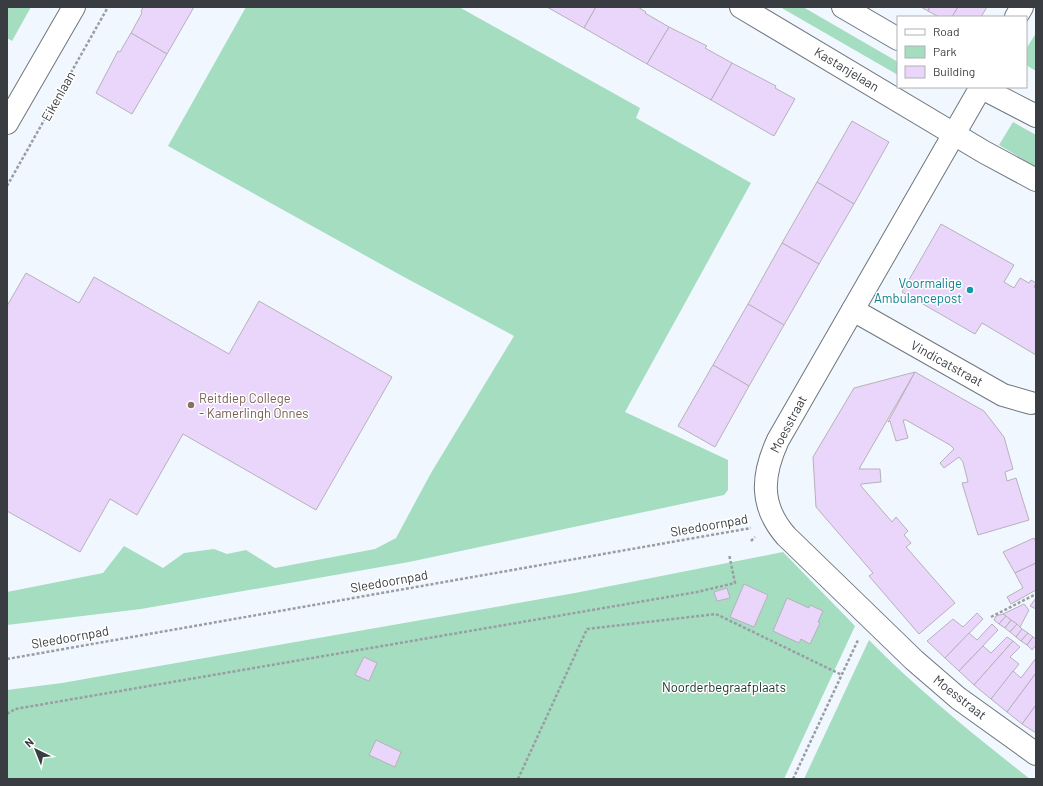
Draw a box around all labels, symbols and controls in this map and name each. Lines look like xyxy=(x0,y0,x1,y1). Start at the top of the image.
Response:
legend xyxy=(897,16,1027,88)
text: Road xyxy=(933,24,960,38)
street label: Kastanjelaan xyxy=(812,43,882,95)
text: Park xyxy=(933,44,957,58)
text: Building xyxy=(933,64,975,78)
street label: Eikenlaan xyxy=(38,68,78,124)
place label: Voormalige Ambulancepost xyxy=(874,275,962,306)
marker: Voormalige Ambulancepost xyxy=(965,285,975,295)
street label: Vindicatstraat xyxy=(908,337,986,389)
place label: Reitdiep College - Kamerlingh Onnes xyxy=(199,390,309,421)
street label: Moesstraat xyxy=(766,392,810,456)
marker: Reitdiep College - Kamerlingh Onnes xyxy=(186,400,196,410)
street label: Sleedoornpad xyxy=(669,510,749,540)
street label: Sleedoornpad xyxy=(349,566,429,596)
street label: Sleedoornpad xyxy=(30,622,110,652)
street label: Moesstraat xyxy=(930,671,990,723)
park label: Noorderbegraafplaats xyxy=(662,679,786,695)
north arrow xyxy=(16,730,56,770)
text: N xyxy=(22,735,36,750)

